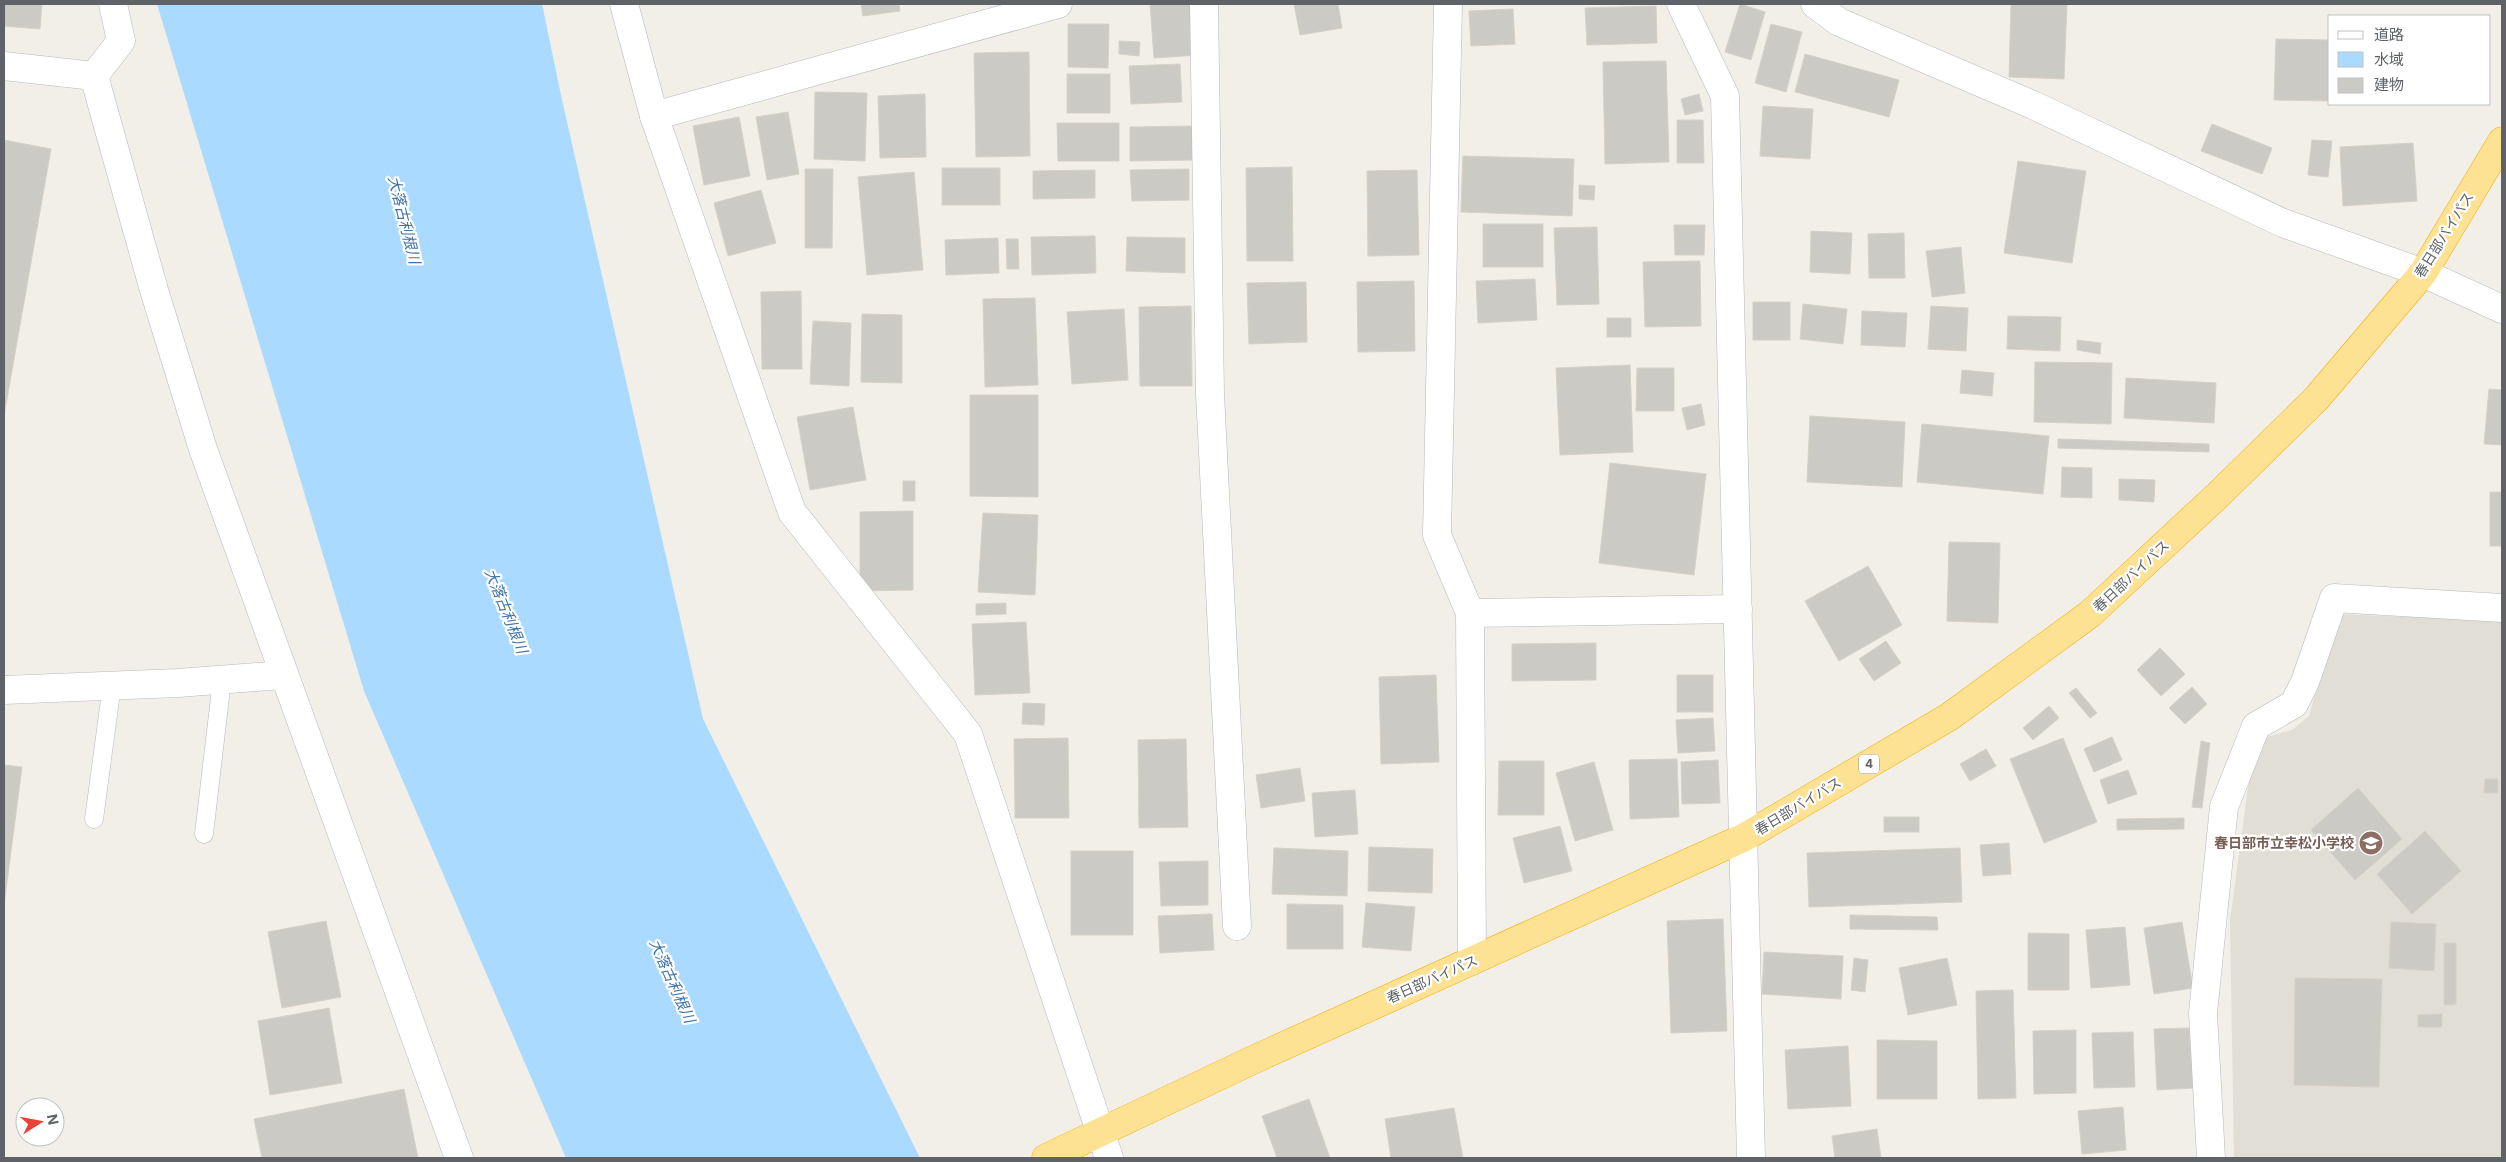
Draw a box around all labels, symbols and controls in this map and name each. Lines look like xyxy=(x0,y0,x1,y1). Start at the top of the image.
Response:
legend xyxy=(2328,15,2491,105)
text: 道路 xyxy=(2374,25,2404,44)
text: 水域 xyxy=(2374,50,2404,69)
text: 建物 xyxy=(2374,75,2404,94)
water label: 大落古利根川 xyxy=(384,174,425,268)
street label: 春日部バイパス xyxy=(2410,189,2477,281)
street label: 春日部バイパス xyxy=(2089,536,2172,615)
water label: 大落古利根川 xyxy=(481,566,533,658)
road number: 4 xyxy=(1859,754,1879,774)
street label: 春日部バイパス xyxy=(1751,773,1844,838)
school or university icon: 春日部市立幸松小学校 xyxy=(2358,830,2384,856)
place label: 春日部市立幸松小学校 xyxy=(2214,834,2354,851)
water label: 大落古利根川 xyxy=(645,936,700,1028)
street label: 春日部バイパス xyxy=(1384,951,1480,1006)
north arrow xyxy=(15,1097,65,1147)
text: N xyxy=(44,1113,63,1126)

